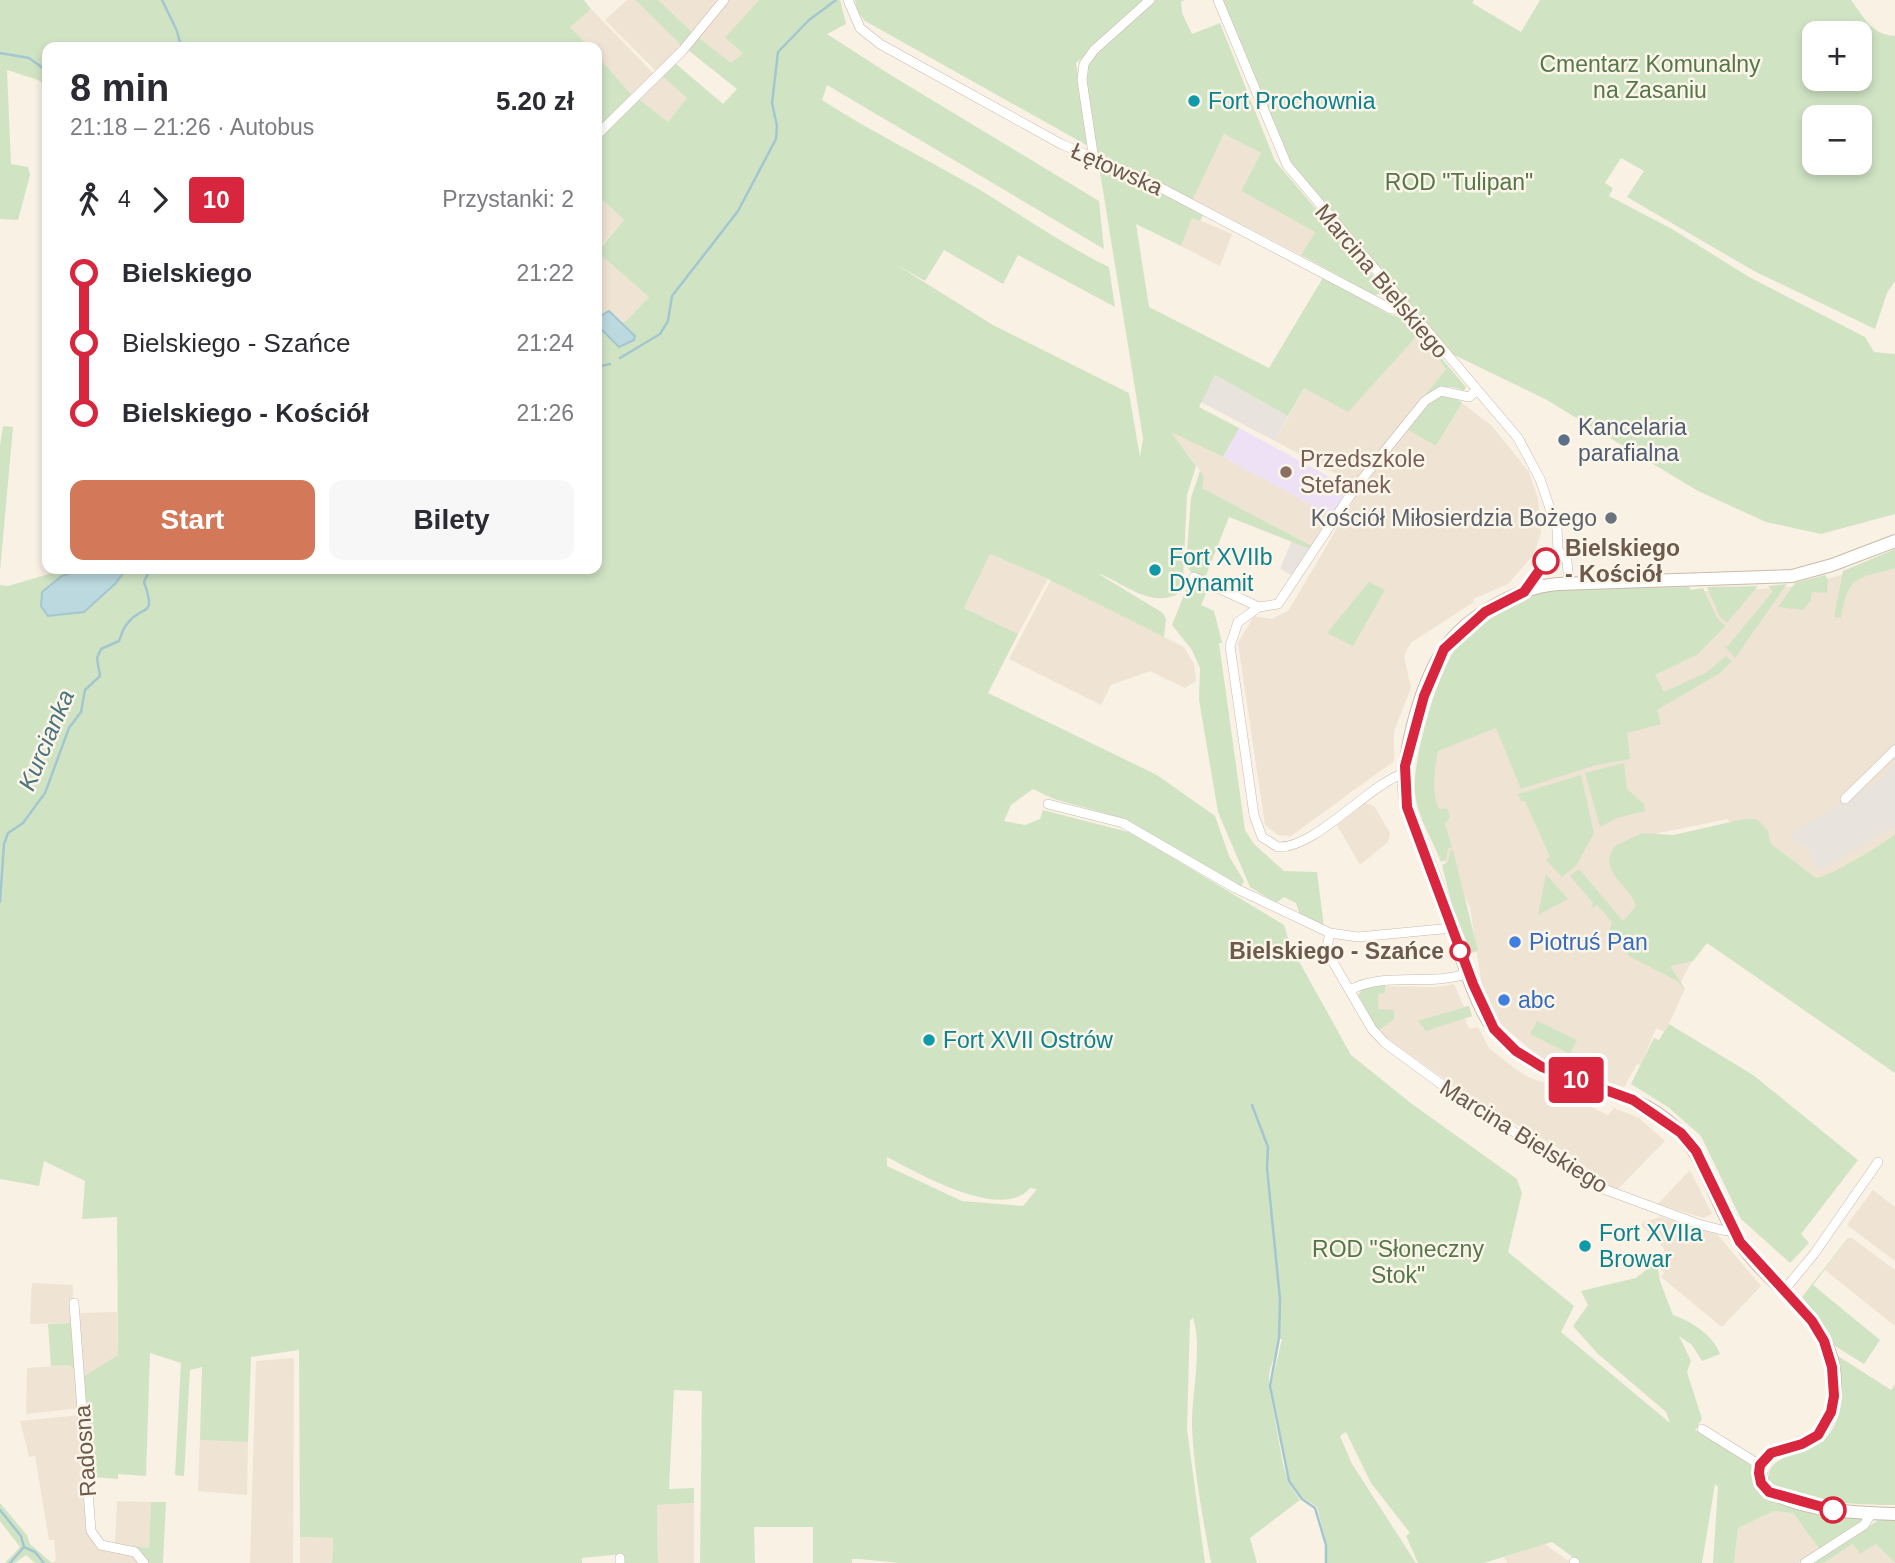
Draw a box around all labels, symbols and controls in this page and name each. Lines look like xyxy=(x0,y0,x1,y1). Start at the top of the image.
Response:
map controls xyxy=(1802,21,1872,175)
button: + xyxy=(1802,21,1872,91)
park label: Cmentarz Komunalny na Zasaniu xyxy=(1539,51,1761,103)
text: 8 min xyxy=(70,67,169,109)
text: 5.20 zł xyxy=(496,86,574,116)
place label: Fort Prochownia xyxy=(1208,88,1376,114)
marker: Fort Prochownia xyxy=(1186,93,1202,109)
button: − xyxy=(1802,105,1872,175)
text: 21:18 – 21:26 · Autobus xyxy=(70,114,314,140)
street label: Łętowska xyxy=(1067,137,1167,201)
park label: ROD "Tulipan" xyxy=(1385,169,1533,195)
icon: walk xyxy=(70,181,108,219)
icon: forward xyxy=(141,181,179,219)
text: 4 xyxy=(118,186,131,212)
text: 10 xyxy=(203,186,230,213)
text: Przystanki: 2 xyxy=(442,186,574,212)
street label: Marcina Bielskiego xyxy=(1310,199,1454,363)
text: Bielskiego xyxy=(122,258,252,288)
text: 21:22 xyxy=(516,260,574,286)
text: Bielskiego - Szańce xyxy=(122,328,350,358)
text: 21:24 xyxy=(516,330,574,356)
text: Bielskiego - Kościół xyxy=(122,398,369,428)
text: 21:26 xyxy=(516,400,574,426)
place label: Kancelaria parafialna xyxy=(1578,414,1687,466)
marker: Kancelaria parafialna xyxy=(1556,432,1572,448)
place label: Przedszkole Stefanek xyxy=(1300,446,1425,498)
marker: Przedszkole Stefanek xyxy=(1278,464,1294,480)
button: Start xyxy=(70,480,315,560)
button: Bilety xyxy=(329,480,574,560)
place label: Kościół Miłosierdzia Bożego xyxy=(1311,505,1597,531)
marker: Kościół Miłosierdzia Bożego xyxy=(1603,510,1619,526)
place label: Bielskiego - Kościół xyxy=(1565,535,1680,587)
place label: Fort XVIIb Dynamit xyxy=(1169,544,1273,596)
marker: Bielskiego - Kościół xyxy=(1533,548,1559,574)
marker: Fort XVIIb Dynamit xyxy=(1147,562,1163,578)
water label: Kurcianka xyxy=(13,686,79,794)
place label: Piotruś Pan xyxy=(1529,929,1648,955)
marker: Piotruś Pan xyxy=(1507,934,1523,950)
place label: Bielskiego - Szańce xyxy=(1229,938,1444,964)
marker: Bielskiego - Szańce xyxy=(1450,941,1470,961)
place label: abc xyxy=(1518,987,1555,1013)
marker: abc xyxy=(1496,992,1512,1008)
place label: Fort XVII Ostrów xyxy=(943,1027,1113,1053)
marker: Fort XVII Ostrów xyxy=(921,1032,937,1048)
line badge: 10 xyxy=(1544,1057,1608,1103)
text: 10 xyxy=(1563,1066,1589,1093)
street label: Marcina Bielskiego xyxy=(1435,1074,1613,1198)
place label: Fort XVIIa Browar xyxy=(1599,1220,1703,1272)
park label: ROD "Słoneczny Stok" xyxy=(1312,1236,1484,1288)
marker: Fort XVIIa Browar xyxy=(1577,1238,1593,1254)
street label: Radosna xyxy=(69,1404,101,1498)
unlabelled marker xyxy=(1820,1497,1846,1523)

